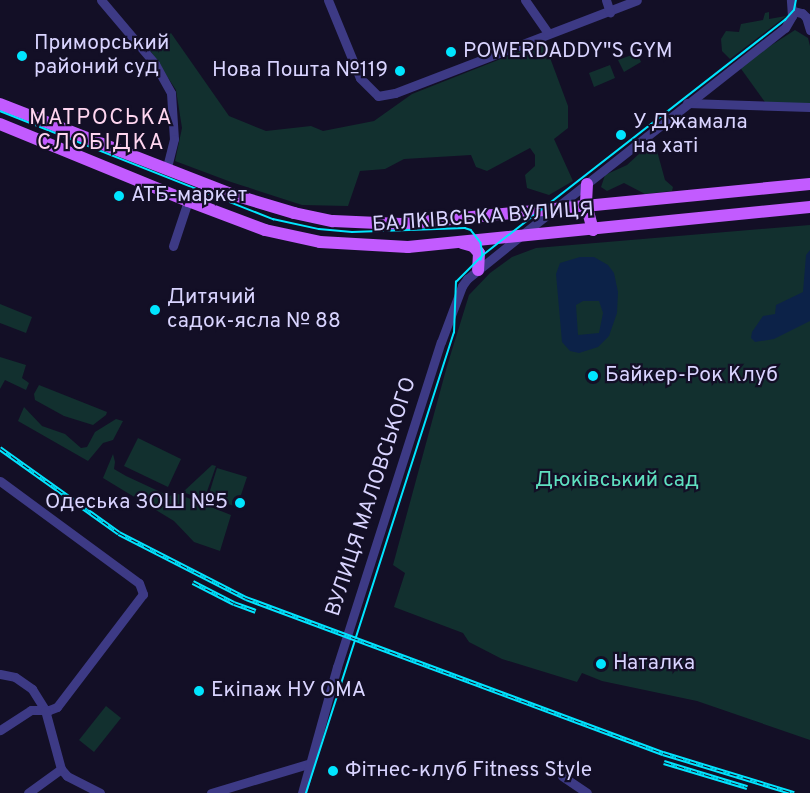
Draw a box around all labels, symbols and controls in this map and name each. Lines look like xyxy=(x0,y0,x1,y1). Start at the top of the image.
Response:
place label: Приморський районий суд xyxy=(34,31,169,81)
place label: POWERDADDY"S GYM xyxy=(463,39,673,65)
marker: POWERDADDY"S GYM xyxy=(444,45,458,59)
marker: Приморський районий суд xyxy=(15,49,29,63)
place label: Нова Пошта №119 xyxy=(212,58,388,84)
marker: Нова Пошта №119 xyxy=(393,64,407,78)
district label: МАТРОСЬКА СЛОБІДКА xyxy=(29,105,173,156)
place label: У Джамала на хаті xyxy=(633,110,748,160)
marker: У Джамала на хаті xyxy=(614,128,628,142)
place label: АТБ-маркет xyxy=(131,183,247,209)
marker: АТБ-маркет xyxy=(112,189,126,203)
street label: БАЛКІВСЬКА ВУЛИЦЯ xyxy=(371,198,595,238)
place label: Дитячий садок-ясла № 88 xyxy=(167,285,341,335)
marker: Дитячий садок-ясла № 88 xyxy=(148,303,162,317)
place label: Байкер-Рок Клуб xyxy=(605,363,778,389)
marker: Байкер-Рок Клуб xyxy=(586,369,600,383)
street label: ВУЛИЦЯ МАЛОВСЬКОГО xyxy=(321,374,423,620)
park label: Дюківський сад xyxy=(535,468,699,494)
place label: Одеська ЗОШ №5 xyxy=(45,490,228,516)
marker: Одеська ЗОШ №5 xyxy=(233,496,247,510)
place label: Наталка xyxy=(613,651,695,677)
marker: Наталка xyxy=(594,657,608,671)
place label: Екіпаж НУ ОМА xyxy=(211,678,367,704)
marker: Екіпаж НУ ОМА xyxy=(192,684,206,698)
place label: Фітнес-клуб Fitness Style xyxy=(345,758,592,784)
marker: Фітнес-клуб Fitness Style xyxy=(326,764,340,778)

